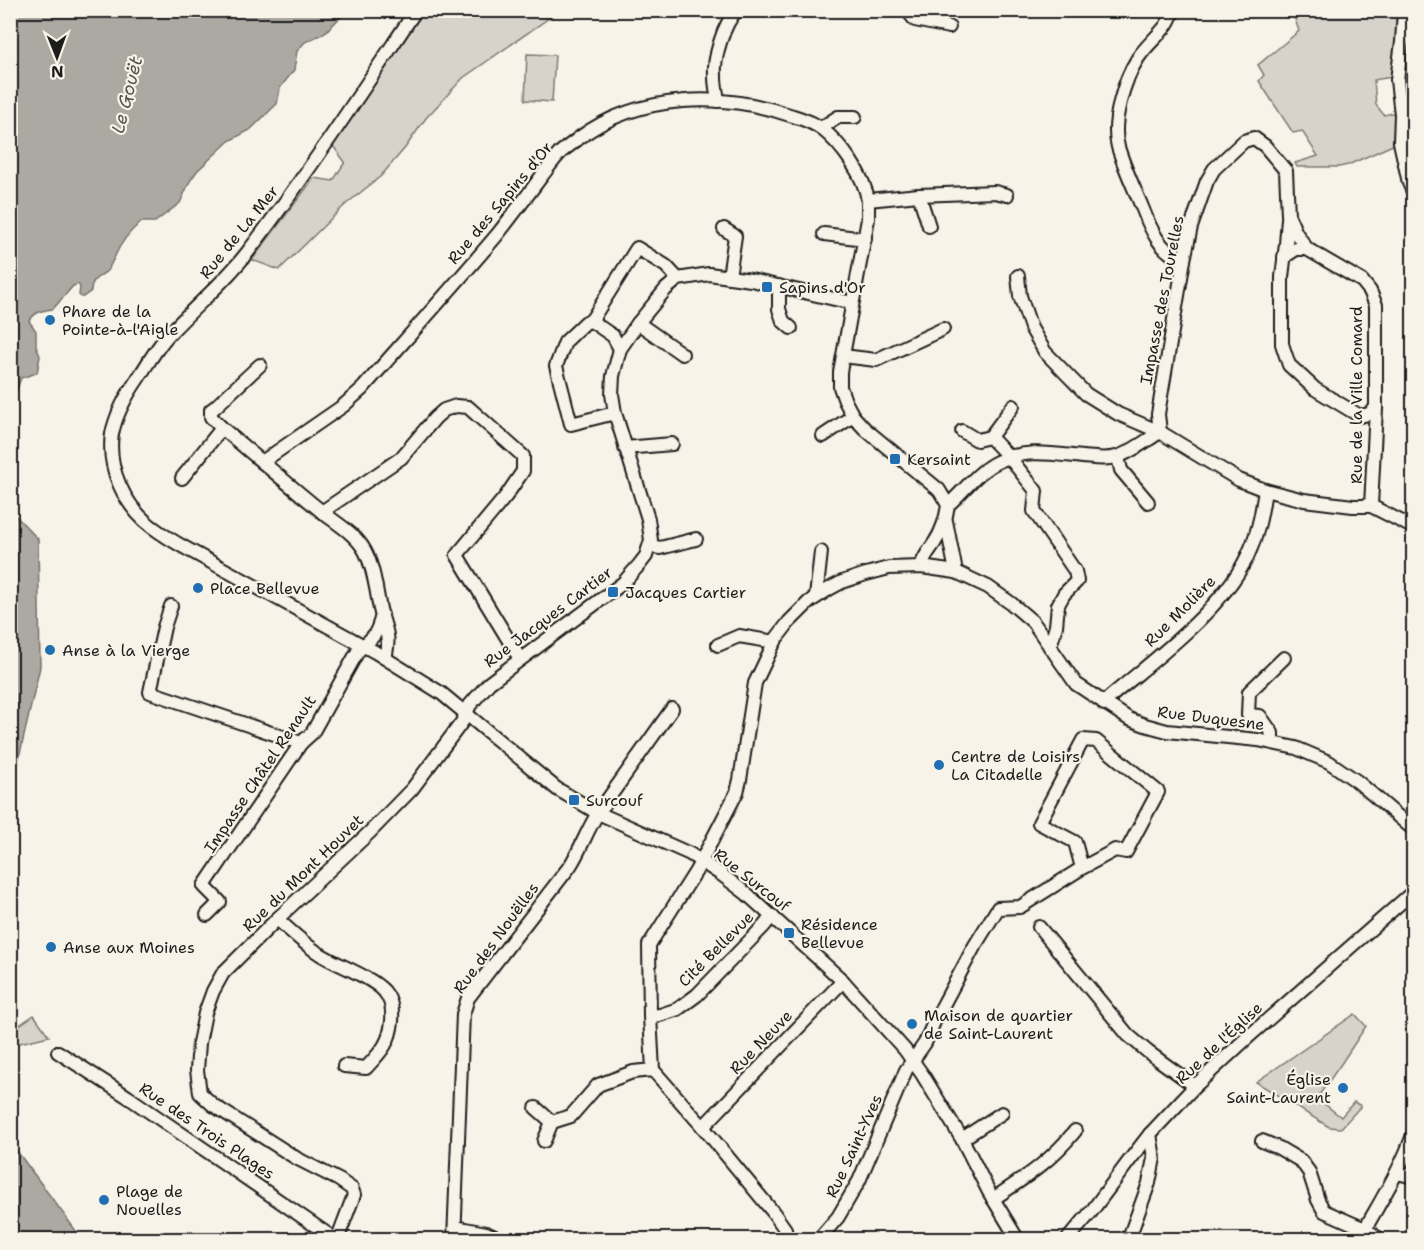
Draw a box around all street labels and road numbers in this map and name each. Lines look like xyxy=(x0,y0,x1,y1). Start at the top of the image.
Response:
street label: Rue des Sapins d'Or xyxy=(443,138,557,268)
street label: Rue de La Mer xyxy=(195,181,283,283)
street label: Impasse des Tourelles xyxy=(1135,214,1189,386)
street label: Rue de la Ville Comard xyxy=(1346,306,1367,484)
street label: Rue Jacques Cartier xyxy=(479,562,617,672)
street label: Rue Molière xyxy=(1140,571,1220,651)
street label: Impasse Châtel Renault xyxy=(199,691,321,857)
street label: Rue Duquesne xyxy=(1156,701,1266,735)
street label: Rue du Mont Houvet xyxy=(238,810,368,936)
street label: Rue Surcouf xyxy=(710,844,795,917)
street label: Rue des Nouëlles xyxy=(449,878,543,998)
street label: Cité Bellevue xyxy=(674,907,758,991)
street label: Rue de l'Église xyxy=(1171,997,1267,1089)
street label: Rue Neuve xyxy=(725,1005,797,1079)
street label: Rue des Trois Plages xyxy=(135,1078,279,1184)
street label: Rue Saint-Yves xyxy=(821,1091,887,1201)

